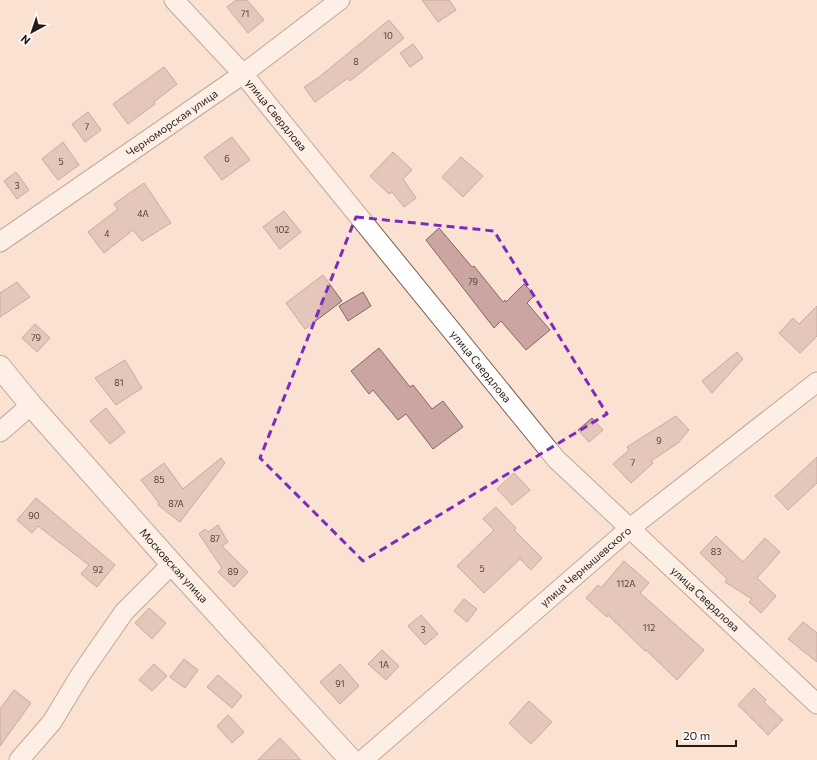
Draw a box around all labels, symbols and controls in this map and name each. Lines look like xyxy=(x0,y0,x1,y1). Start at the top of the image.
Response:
house number: 71 xyxy=(241,8,249,19)
north arrow xyxy=(12,12,52,52)
house number: 10 xyxy=(383,30,393,41)
text: N xyxy=(18,32,33,48)
house number: 8 xyxy=(353,56,359,67)
street label: улица Свердлова xyxy=(244,76,310,153)
street label: Черноморская улица xyxy=(123,87,220,159)
house number: 7 xyxy=(85,121,90,132)
house number: 6 xyxy=(224,153,230,164)
house number: 5 xyxy=(58,156,64,167)
house number: 3 xyxy=(14,180,20,191)
house number: 4А xyxy=(137,208,149,219)
house number: 102 xyxy=(275,224,289,235)
house number: 4 xyxy=(104,228,110,239)
house number: 79 xyxy=(468,276,478,287)
street label: улица Свердлова xyxy=(448,327,514,405)
house number: 79 xyxy=(31,332,41,343)
house number: 81 xyxy=(114,377,124,388)
house number: 9 xyxy=(656,435,662,446)
house number: 7 xyxy=(631,457,636,468)
house number: 85 xyxy=(154,474,164,485)
house number: 87А xyxy=(168,498,184,509)
house number: 90 xyxy=(28,510,40,521)
street label: улица Чернышевского xyxy=(537,523,634,609)
street label: Московская улица xyxy=(137,525,211,605)
house number: 87 xyxy=(210,533,220,544)
house number: 83 xyxy=(711,546,721,557)
house number: 5 xyxy=(479,563,485,574)
street label: улица Свердлова xyxy=(669,563,742,634)
house number: 92 xyxy=(93,564,103,575)
house number: 89 xyxy=(228,566,238,577)
house number: 112А xyxy=(617,578,635,589)
house number: 112 xyxy=(643,622,655,633)
house number: 3 xyxy=(420,624,426,635)
house number: 1А xyxy=(379,659,389,670)
house number: 91 xyxy=(335,678,345,689)
scale bar xyxy=(677,722,736,748)
text: 20 m xyxy=(683,728,710,742)

